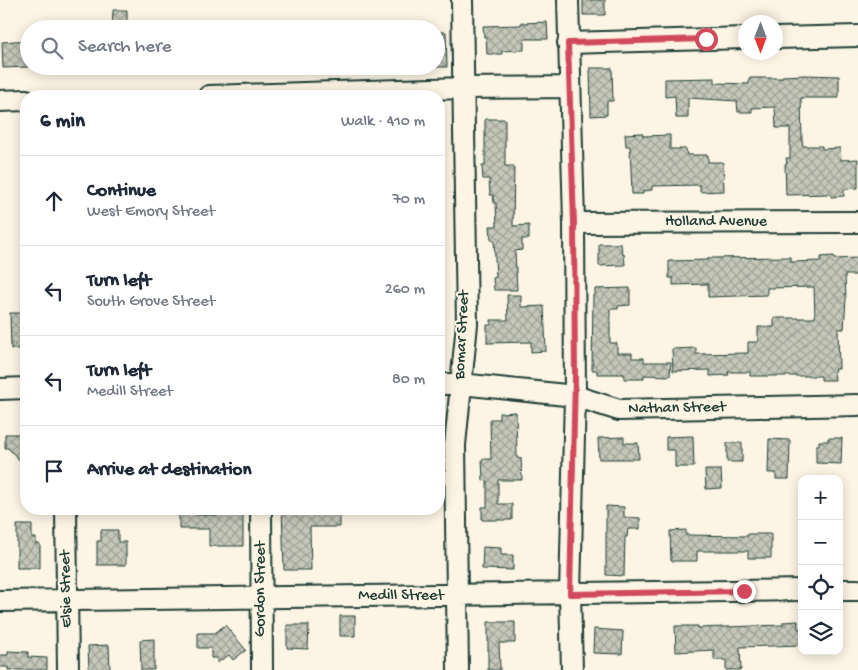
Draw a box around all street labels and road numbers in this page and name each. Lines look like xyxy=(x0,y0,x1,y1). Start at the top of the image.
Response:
street label: Holland Avenue xyxy=(665,213,768,232)
street label: Bomar Street xyxy=(451,289,475,381)
street label: Nathan Street xyxy=(628,399,727,419)
street label: Gordon Street xyxy=(252,540,271,637)
street label: Elsie Street xyxy=(57,549,77,628)
street label: Medill Street xyxy=(358,587,445,606)

